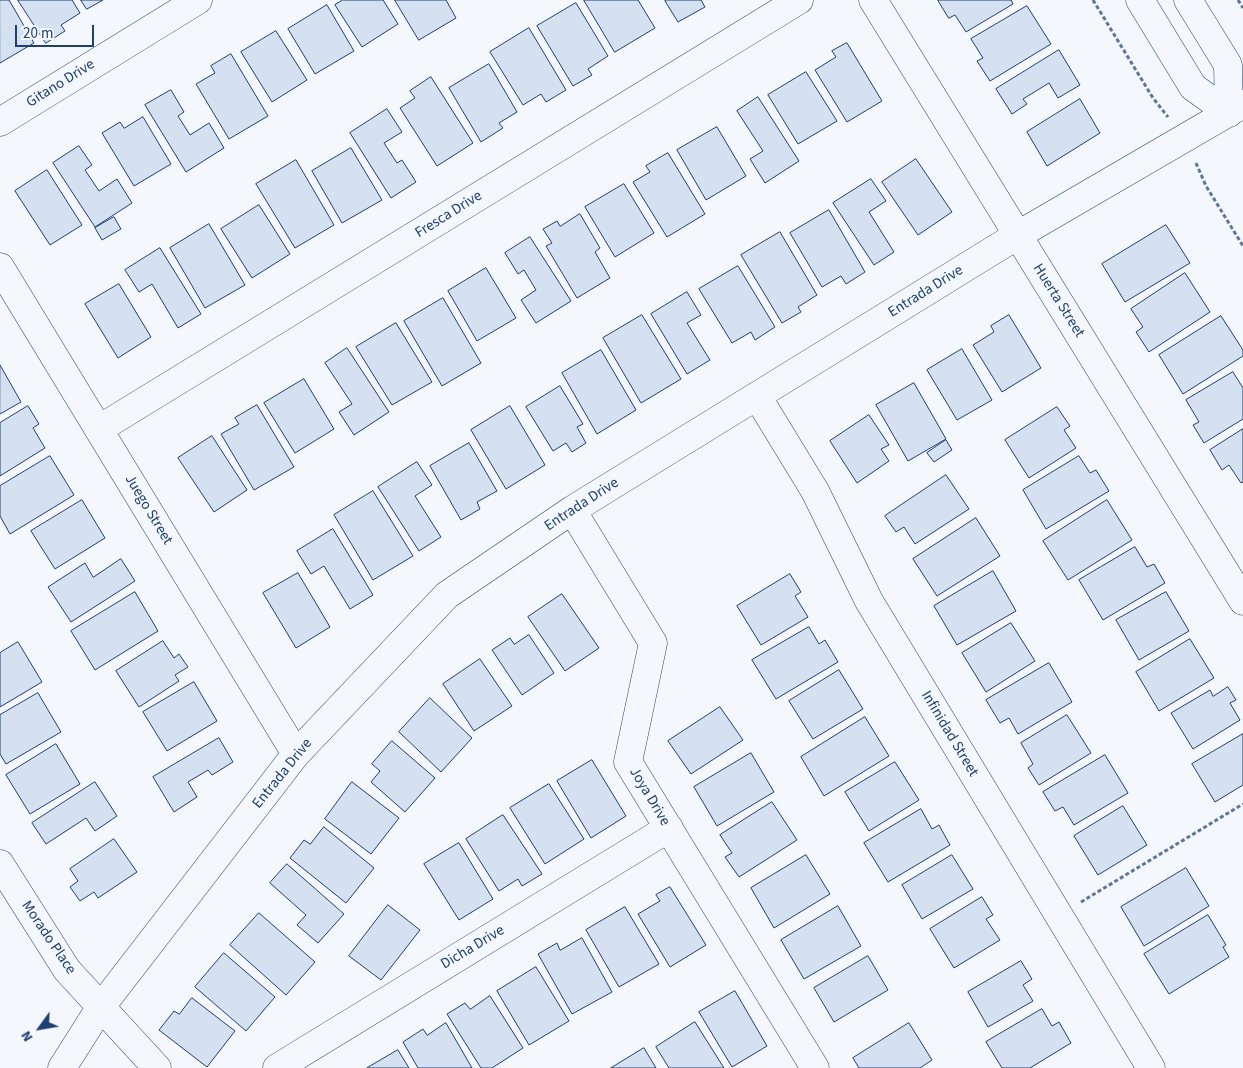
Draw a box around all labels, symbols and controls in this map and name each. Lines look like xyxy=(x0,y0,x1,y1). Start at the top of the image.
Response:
scale bar xyxy=(18,15,96,47)
text: 20 m xyxy=(23,23,53,44)
street label: Gitano Drive xyxy=(24,56,98,112)
street label: Fresca Drive xyxy=(412,187,486,243)
street label: Huerta Street xyxy=(1028,261,1088,341)
street label: Entrada Drive xyxy=(885,262,967,322)
street label: Juego Street xyxy=(120,472,176,548)
street label: Entrada Drive xyxy=(541,474,623,536)
street label: Infinidad Street xyxy=(916,688,982,780)
street label: Entrada Drive xyxy=(249,735,317,813)
street label: Joya Drive xyxy=(625,764,673,830)
street label: Morado Place xyxy=(17,898,79,978)
street label: Dicha Drive xyxy=(438,922,508,974)
north arrow xyxy=(15,1003,65,1053)
text: N xyxy=(16,1027,38,1045)

